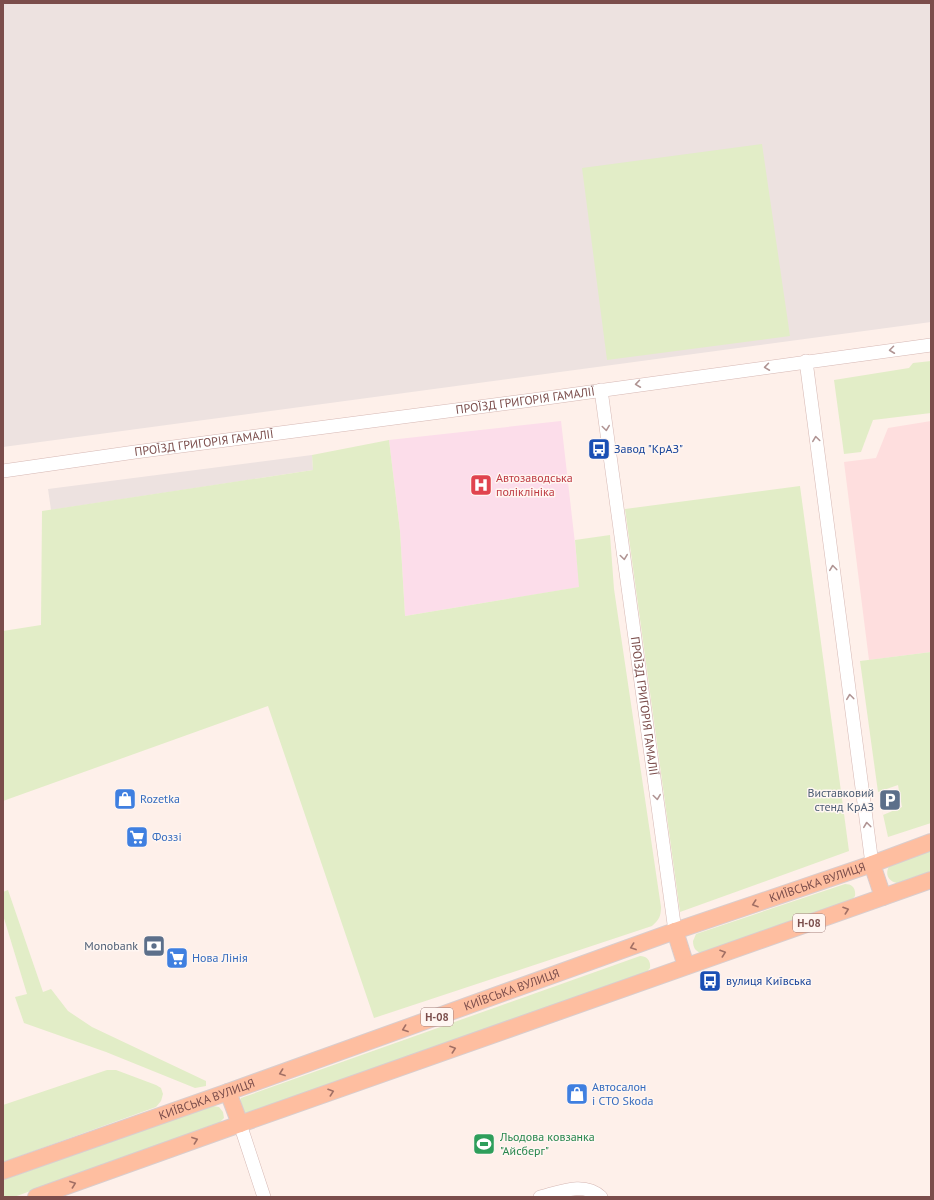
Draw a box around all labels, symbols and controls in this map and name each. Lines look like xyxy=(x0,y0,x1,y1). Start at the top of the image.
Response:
one-way arrow xyxy=(889,345,895,354)
one-way arrow xyxy=(764,362,770,371)
one-way arrow xyxy=(635,379,641,388)
street label: ПРОЇЗД ГРИГОРІЯ ГАМАЛІЇ xyxy=(455,383,596,417)
one-way arrow xyxy=(601,425,610,431)
street label: ПРОЇЗД ГРИГОРІЯ ГАМАЛІЇ xyxy=(134,426,275,459)
bus stop icon: Завод "КрАЗ" xyxy=(586,436,612,462)
one-way arrow xyxy=(812,436,821,442)
place label: Завод "КрАЗ" xyxy=(614,441,683,456)
place label: Автозаводська поліклініка xyxy=(496,470,573,499)
hospital icon: Автозаводська поліклініка xyxy=(468,472,494,498)
one-way arrow xyxy=(619,554,628,560)
one-way arrow xyxy=(829,565,838,571)
street label: ПРОЇЗД ГРИГОРІЯ ГАМАЛІЇ xyxy=(628,636,662,777)
one-way arrow xyxy=(846,693,855,700)
place label: Виставковий стенд КрАЗ xyxy=(807,785,874,814)
shop icon: Rozetka xyxy=(112,786,138,812)
parking icon: Виставковий стенд КрАЗ xyxy=(877,787,903,813)
place label: Rozetka xyxy=(140,791,180,806)
one-way arrow xyxy=(652,794,661,800)
one-way arrow xyxy=(862,822,871,829)
supermarket icon: Фоззі xyxy=(124,824,150,850)
place label: Фоззі xyxy=(152,829,182,844)
street label: КИЇВСЬКА ВУЛИЦЯ xyxy=(767,859,867,905)
one-way arrow xyxy=(752,899,759,908)
one-way arrow xyxy=(842,907,849,915)
road number: Н-08 xyxy=(793,914,825,932)
bank icon: Monobank xyxy=(141,933,167,959)
place label: Monobank xyxy=(84,938,138,953)
one-way arrow xyxy=(629,942,636,951)
supermarket icon: Нова Лінія xyxy=(164,945,190,971)
one-way arrow xyxy=(719,949,726,958)
place label: Нова Лінія xyxy=(192,950,248,965)
street label: КИЇВСЬКА ВУЛИЦЯ xyxy=(462,965,561,1013)
bus stop icon: вулиця Київська xyxy=(697,968,723,994)
place label: вулиця Київська xyxy=(726,973,811,988)
road number: Н-08 xyxy=(421,1008,453,1026)
one-way arrow xyxy=(401,1024,408,1032)
one-way arrow xyxy=(450,1045,457,1053)
one-way arrow xyxy=(279,1068,286,1076)
street label: КИЇВСЬКА ВУЛИЦЯ xyxy=(157,1075,257,1123)
place label: Автосалон і СТО Skoda xyxy=(592,1079,653,1108)
shop icon: Автосалон і СТО Skoda xyxy=(564,1081,590,1107)
one-way arrow xyxy=(327,1088,334,1096)
place label: Льодова ковзанка "Айсберг" xyxy=(499,1129,595,1158)
sports icon: Льодова ковзанка "Айсберг" xyxy=(471,1131,497,1157)
one-way arrow xyxy=(191,1136,198,1145)
one-way arrow xyxy=(69,1180,76,1188)

